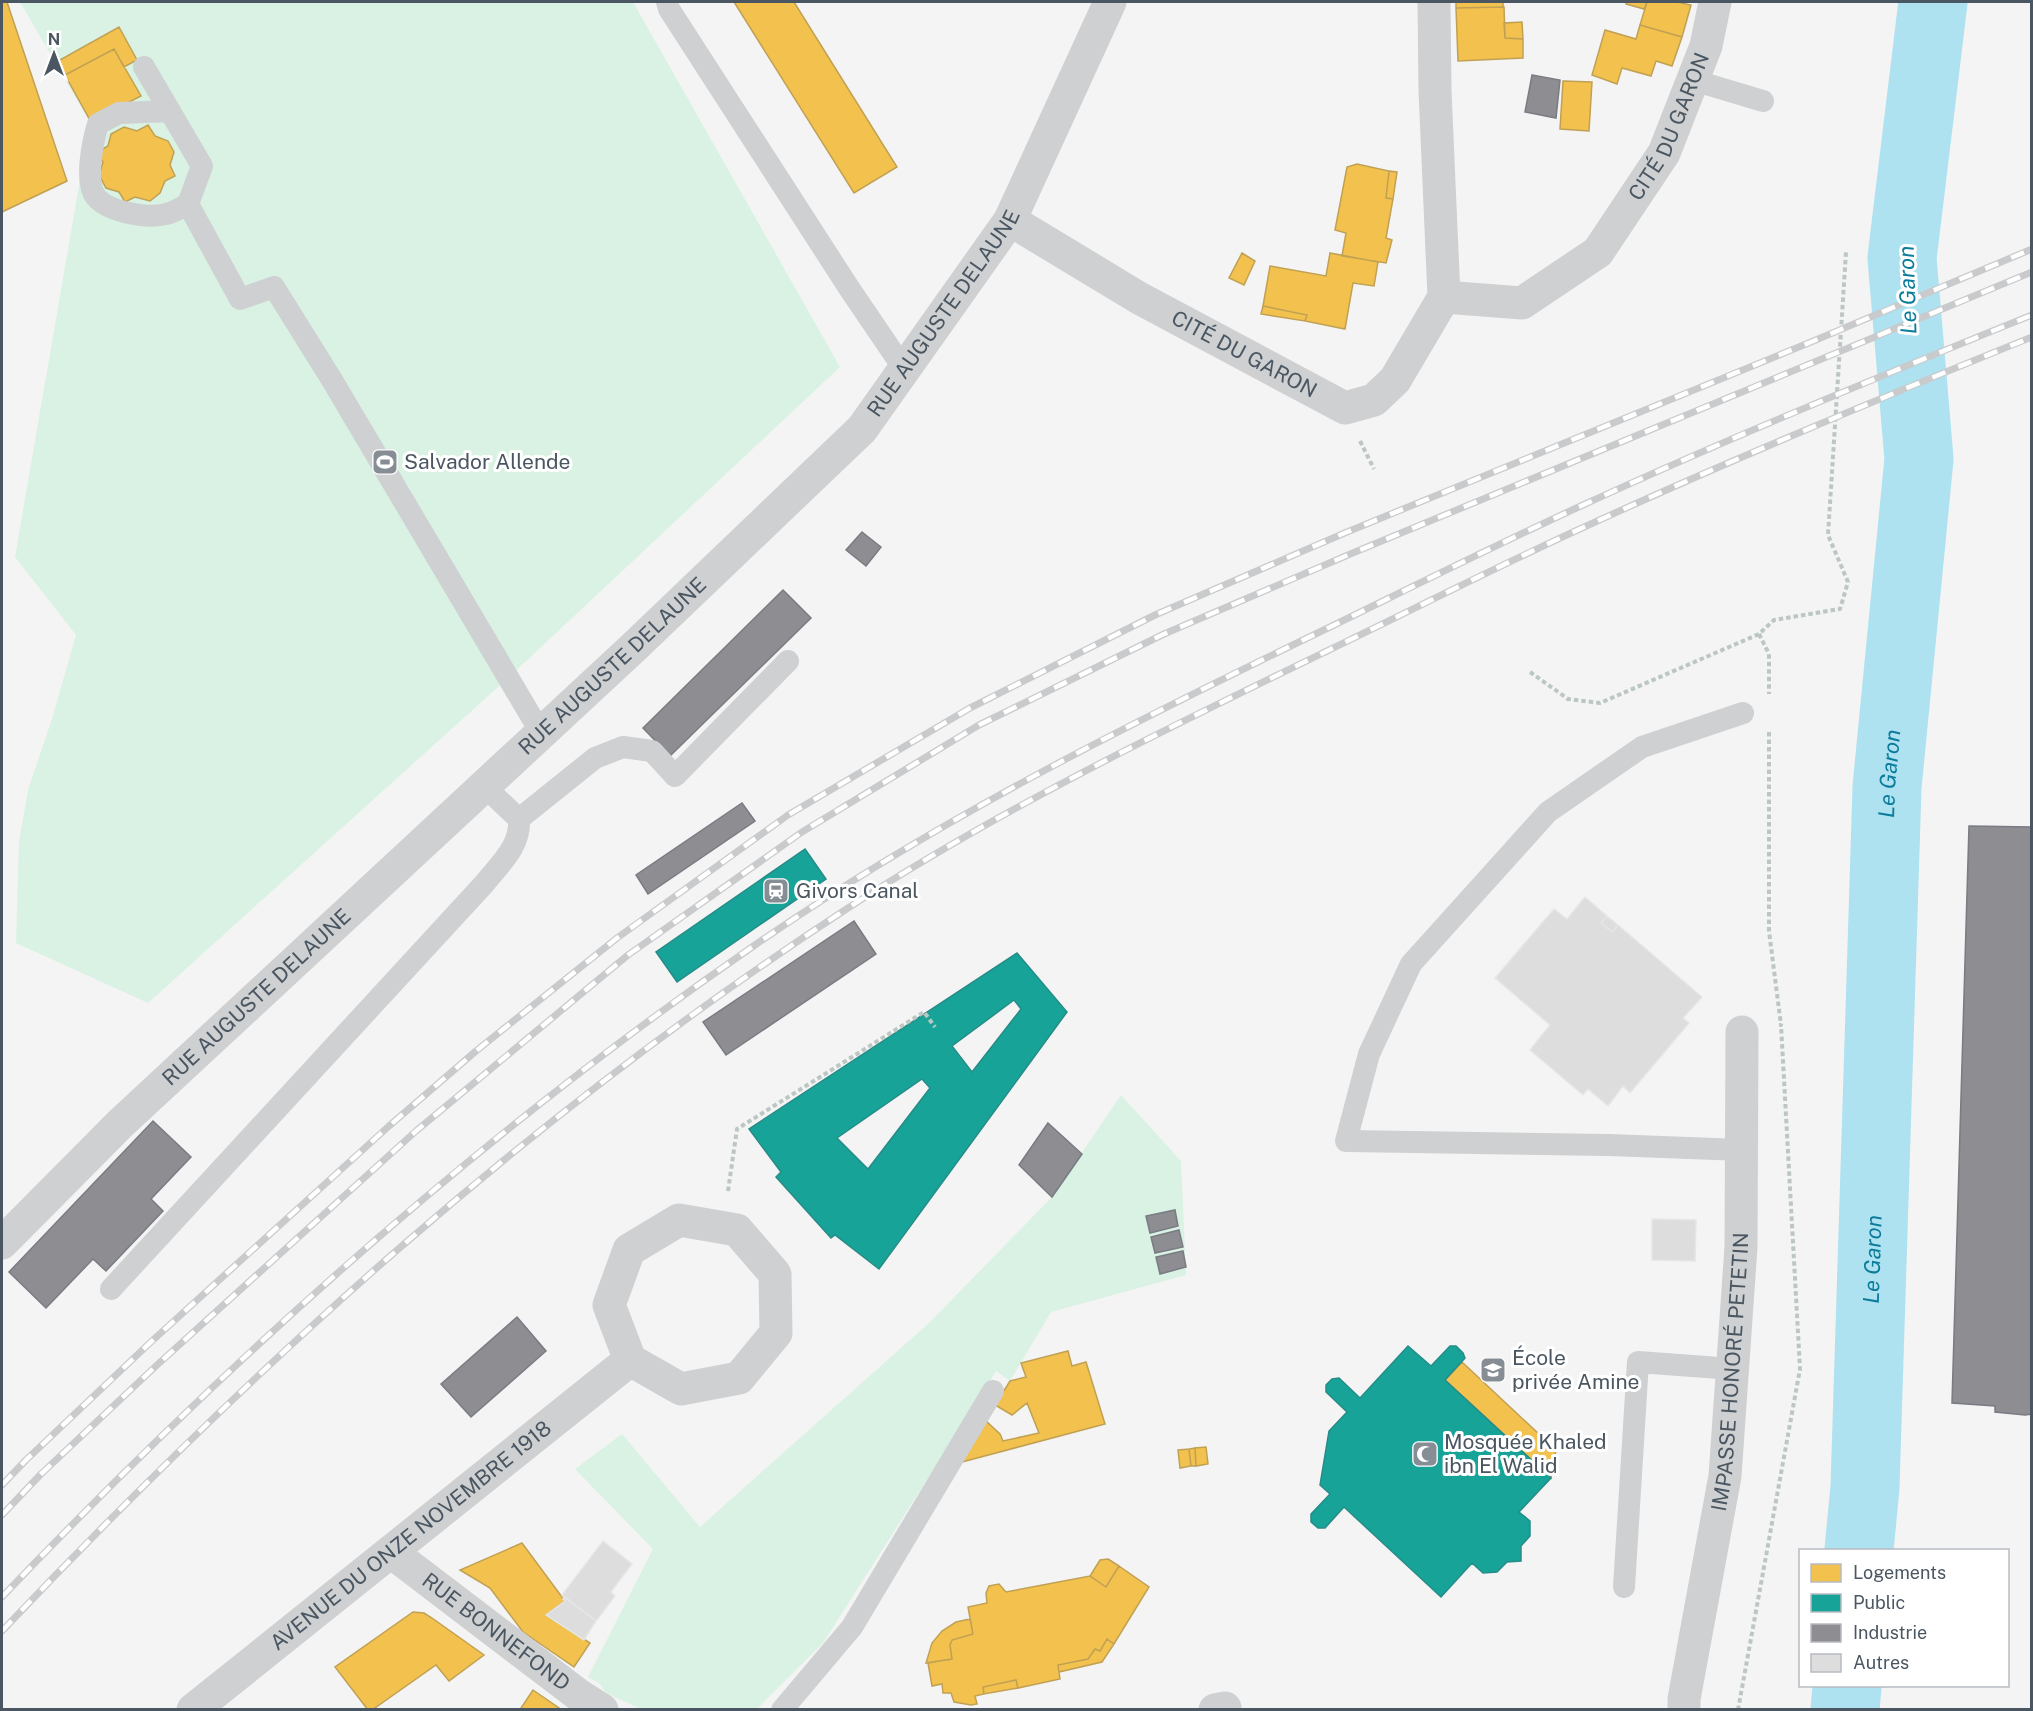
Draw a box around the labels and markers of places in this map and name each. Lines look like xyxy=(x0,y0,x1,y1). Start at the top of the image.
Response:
sports icon: Salvador Allende xyxy=(370,447,400,477)
place label: Salvador Allende xyxy=(404,449,570,474)
station icon: Givors Canal xyxy=(761,876,791,906)
place label: Givors Canal xyxy=(796,878,919,903)
place label: École privée Amine xyxy=(1512,1345,1639,1394)
school or university icon: École privée Amine xyxy=(1478,1355,1508,1385)
place label: Mosquée Khaled ibn El Walid xyxy=(1444,1429,1607,1478)
mosque icon: Mosquée Khaled ibn El Walid xyxy=(1410,1439,1440,1469)

